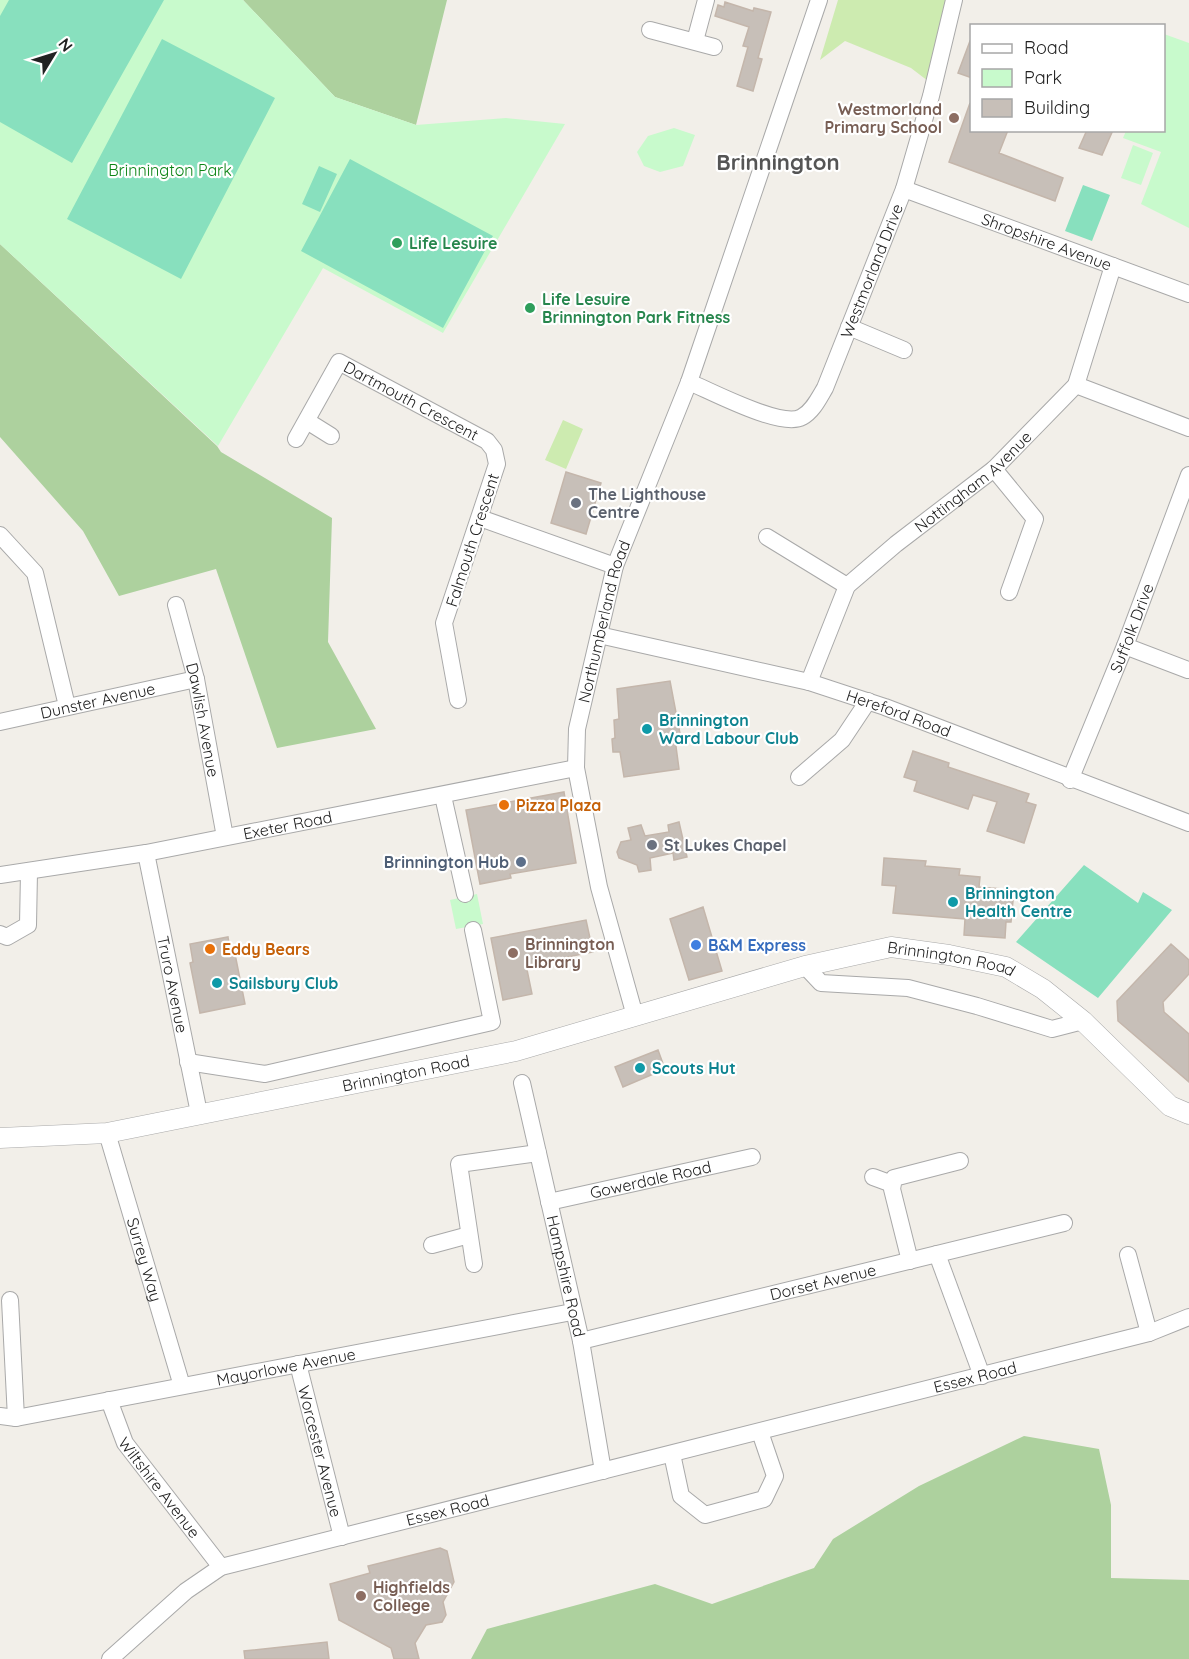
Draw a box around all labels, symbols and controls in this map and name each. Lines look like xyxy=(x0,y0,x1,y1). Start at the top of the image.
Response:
north arrow xyxy=(24,24,84,84)
legend xyxy=(970,24,1165,132)
text: N xyxy=(54,34,77,56)
text: Road xyxy=(1024,36,1069,59)
text: Park xyxy=(1024,66,1062,89)
text: Building xyxy=(1024,96,1090,119)
place label: Westmorland Primary School xyxy=(824,99,942,137)
marker: Westmorland Primary School xyxy=(947,111,961,125)
district label: Brinnington xyxy=(716,148,840,176)
park label: Brinnington Park xyxy=(108,160,232,180)
street label: Westmorland Drive xyxy=(836,201,907,341)
street label: Shropshire Avenue xyxy=(979,208,1115,275)
place label: Life Lesuire xyxy=(409,233,498,253)
marker: Life Lesuire xyxy=(390,236,404,250)
place label: Life Lesuire Brinnington Park Fitness xyxy=(542,289,730,327)
marker: Life Lesuire Brinnington Park Fitness xyxy=(523,301,537,315)
street label: Dartmouth Crescent xyxy=(340,356,482,445)
street label: Nottingham Avenue xyxy=(910,427,1036,536)
street label: Falmouth Crescent xyxy=(441,471,503,609)
place label: The Lighthouse Centre xyxy=(588,484,706,522)
marker: The Lighthouse Centre xyxy=(569,496,583,510)
street label: Northumberland Road xyxy=(573,537,634,705)
street label: Suffolk Drive xyxy=(1105,580,1158,676)
street label: Dawlish Avenue xyxy=(182,660,224,779)
street label: Dunster Avenue xyxy=(38,678,157,723)
street label: Hereford Road xyxy=(844,685,954,741)
place label: Brinnington Ward Labour Club xyxy=(659,710,799,748)
marker: Brinnington Ward Labour Club xyxy=(640,722,654,736)
place label: Pizza Plaza xyxy=(516,795,601,815)
marker: Pizza Plaza xyxy=(497,798,511,812)
street label: Exeter Road xyxy=(241,806,334,844)
place label: St Lukes Chapel xyxy=(664,835,787,855)
marker: St Lukes Chapel xyxy=(645,838,659,852)
place label: Brinnington Hub xyxy=(384,852,509,872)
marker: Brinnington Hub xyxy=(514,855,528,869)
place label: Brinnington Health Centre xyxy=(965,883,1072,921)
marker: Brinnington Health Centre xyxy=(946,895,960,909)
street label: Truro Avenue xyxy=(153,934,192,1035)
place label: Brinnington Library xyxy=(525,934,615,972)
place label: B&M Express xyxy=(708,935,806,955)
street label: Brinnington Road xyxy=(886,937,1019,980)
marker: B&M Express xyxy=(689,938,703,952)
place label: Eddy Bears xyxy=(222,939,310,959)
marker: Eddy Bears xyxy=(203,942,217,956)
marker: Brinnington Library xyxy=(506,946,520,960)
place label: Sailsbury Club xyxy=(229,973,338,993)
marker: Sailsbury Club xyxy=(210,976,224,990)
street label: Brinnington Road xyxy=(340,1051,471,1096)
place label: Scouts Hut xyxy=(652,1058,736,1078)
marker: Scouts Hut xyxy=(633,1061,647,1075)
street label: Gowerdale Road xyxy=(588,1156,713,1203)
street label: Hampshire Road xyxy=(543,1213,590,1339)
street label: Surrey Way xyxy=(123,1215,166,1304)
street label: Dorset Avenue xyxy=(768,1259,878,1305)
street label: Mayorlowe Avenue xyxy=(215,1343,357,1390)
street label: Essex Road xyxy=(931,1357,1019,1397)
street label: Worcester Avenue xyxy=(294,1383,347,1519)
street label: Wiltshire Avenue xyxy=(114,1433,205,1542)
street label: Essex Road xyxy=(404,1490,491,1530)
place label: Highfields College xyxy=(373,1577,450,1615)
marker: Highfields College xyxy=(354,1589,368,1603)

